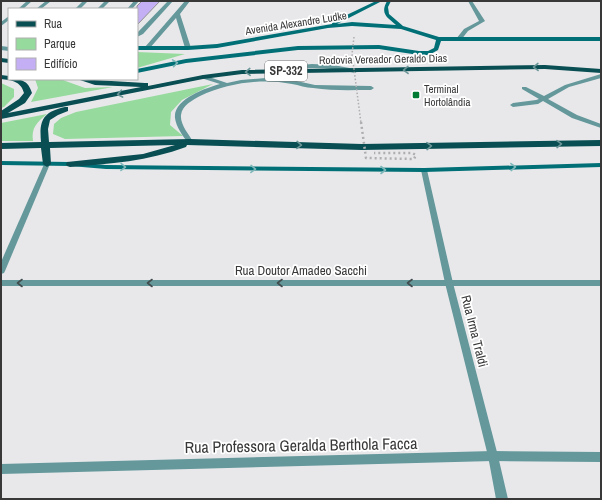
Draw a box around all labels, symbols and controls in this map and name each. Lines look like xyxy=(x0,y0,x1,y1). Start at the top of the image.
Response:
legend xyxy=(8,8,138,80)
street label: Avenida Alexandre Ludke xyxy=(243,8,348,38)
text: Rua xyxy=(44,16,63,32)
text: Parque xyxy=(44,36,76,52)
street label: Rodovia Vereador Geraldo Dias xyxy=(319,51,448,67)
text: Edifício xyxy=(44,56,77,72)
one-way arrow xyxy=(172,59,178,67)
road number: SP-332 xyxy=(265,61,307,81)
one-way arrow xyxy=(533,63,539,71)
one-way arrow xyxy=(403,66,409,74)
one-way arrow xyxy=(245,68,251,76)
place label: Terminal Hortolândia xyxy=(424,82,471,109)
one-way arrow xyxy=(117,89,124,98)
marker: Terminal Hortolândia xyxy=(411,90,421,100)
one-way arrow xyxy=(556,140,562,148)
one-way arrow xyxy=(296,141,302,149)
one-way arrow xyxy=(426,142,432,150)
one-way arrow xyxy=(120,163,126,171)
one-way arrow xyxy=(510,163,516,172)
one-way arrow xyxy=(250,165,256,173)
one-way arrow xyxy=(380,166,386,174)
street label: Rua Doutor Amadeo Sacchi xyxy=(235,262,367,279)
one-way arrow xyxy=(17,279,23,287)
one-way arrow xyxy=(147,279,153,287)
one-way arrow xyxy=(277,279,283,287)
one-way arrow xyxy=(407,279,413,287)
street label: Rua Irma Traldi xyxy=(457,293,492,369)
street label: Rua Professora Geralda Berthola Facca xyxy=(184,432,418,458)

